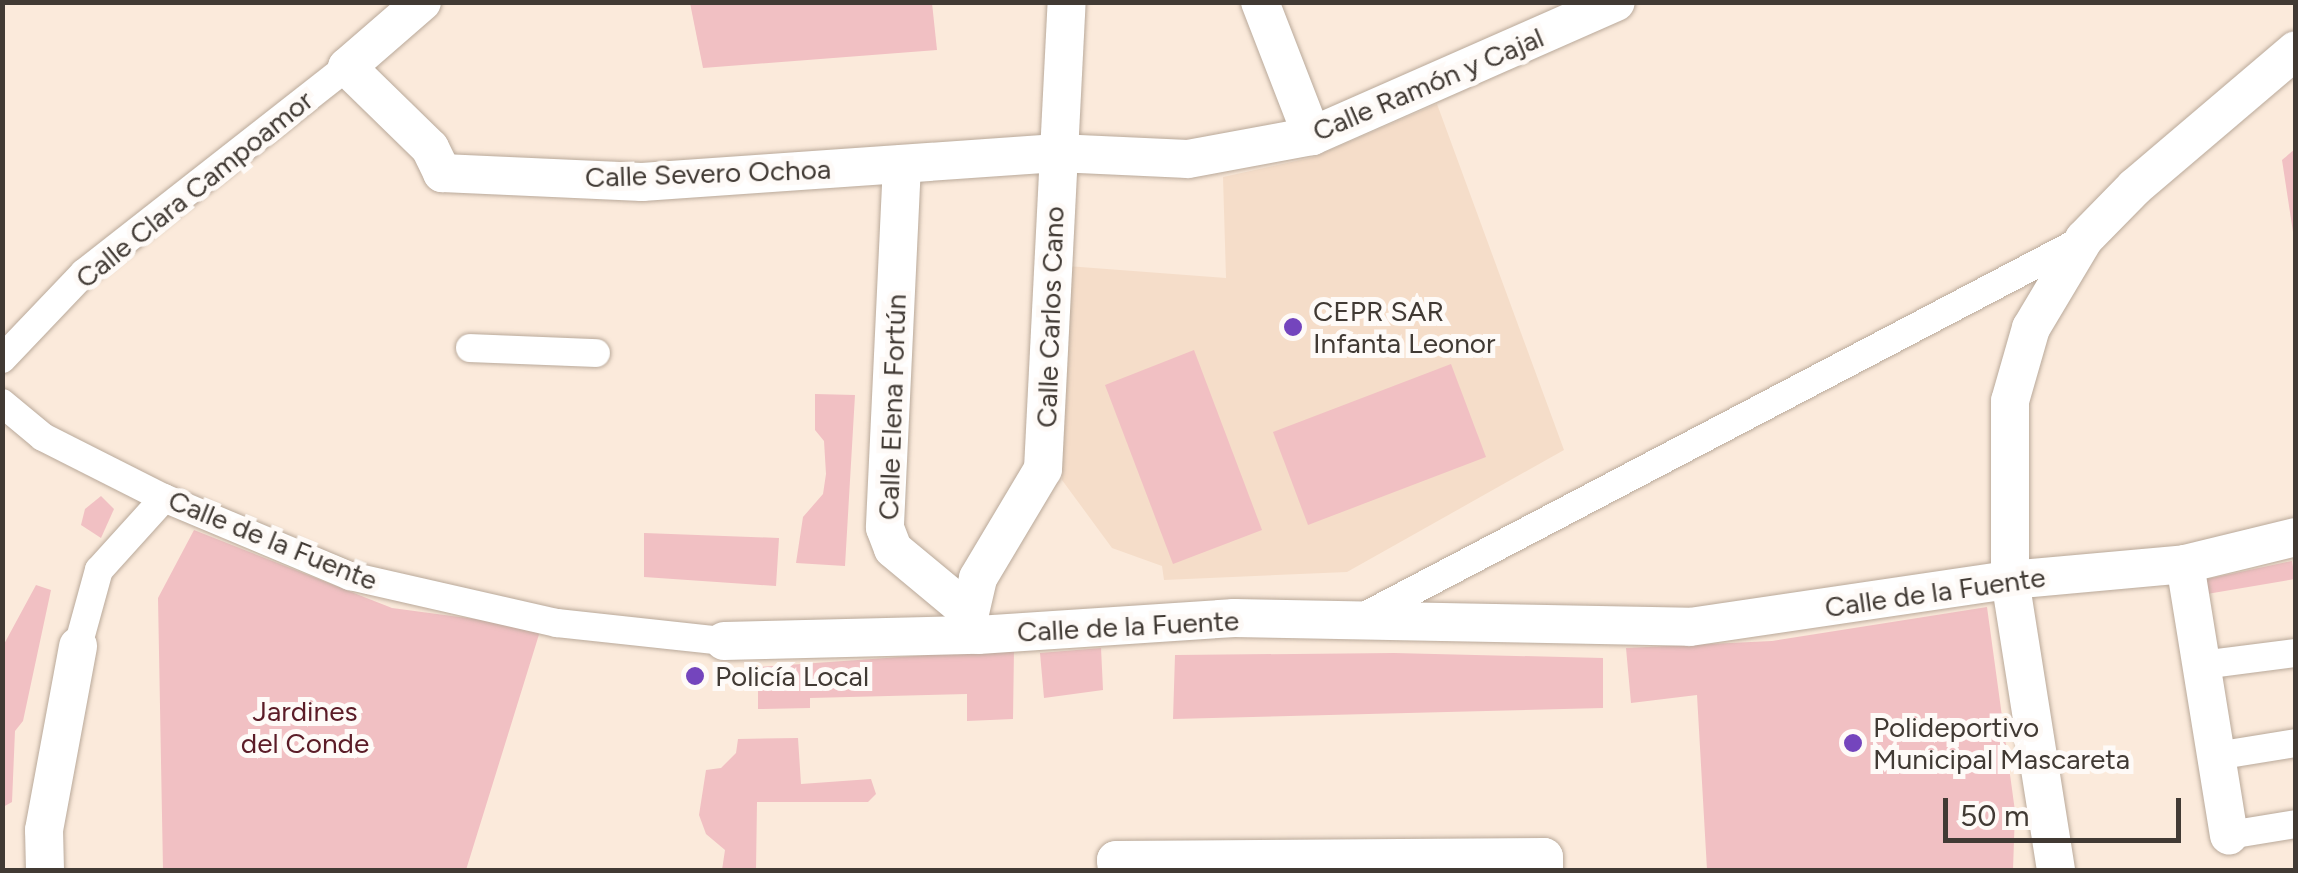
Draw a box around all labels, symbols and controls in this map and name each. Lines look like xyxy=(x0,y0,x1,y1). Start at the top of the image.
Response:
street label: Calle Ramón y Cajal xyxy=(1308,20,1548,148)
street label: Calle Clara Campoamor xyxy=(69,83,319,295)
street label: Calle Severo Ochoa xyxy=(584,152,832,194)
street label: Calle Carlos Cano xyxy=(1029,206,1071,428)
street label: Calle Elena Fortún xyxy=(871,293,913,521)
place label: CEPR SAR Infanta Leonor xyxy=(1313,294,1495,360)
marker: CEPR SAR Infanta Leonor xyxy=(1282,316,1304,338)
street label: Calle de la Fuente xyxy=(164,483,382,597)
street label: Calle de la Fuente xyxy=(1823,560,2047,624)
street label: Calle de la Fuente xyxy=(1016,603,1240,649)
place label: Policía Local xyxy=(715,659,869,693)
marker: Policía Local xyxy=(684,665,706,687)
park label: Jardines del Conde xyxy=(241,694,369,760)
place label: Polideportivo Municipal Mascareta xyxy=(1873,710,2130,776)
marker: Polideportivo Municipal Mascareta xyxy=(1842,732,1864,754)
scale bar xyxy=(1948,778,2186,840)
text: 50 m xyxy=(1960,797,2029,834)

